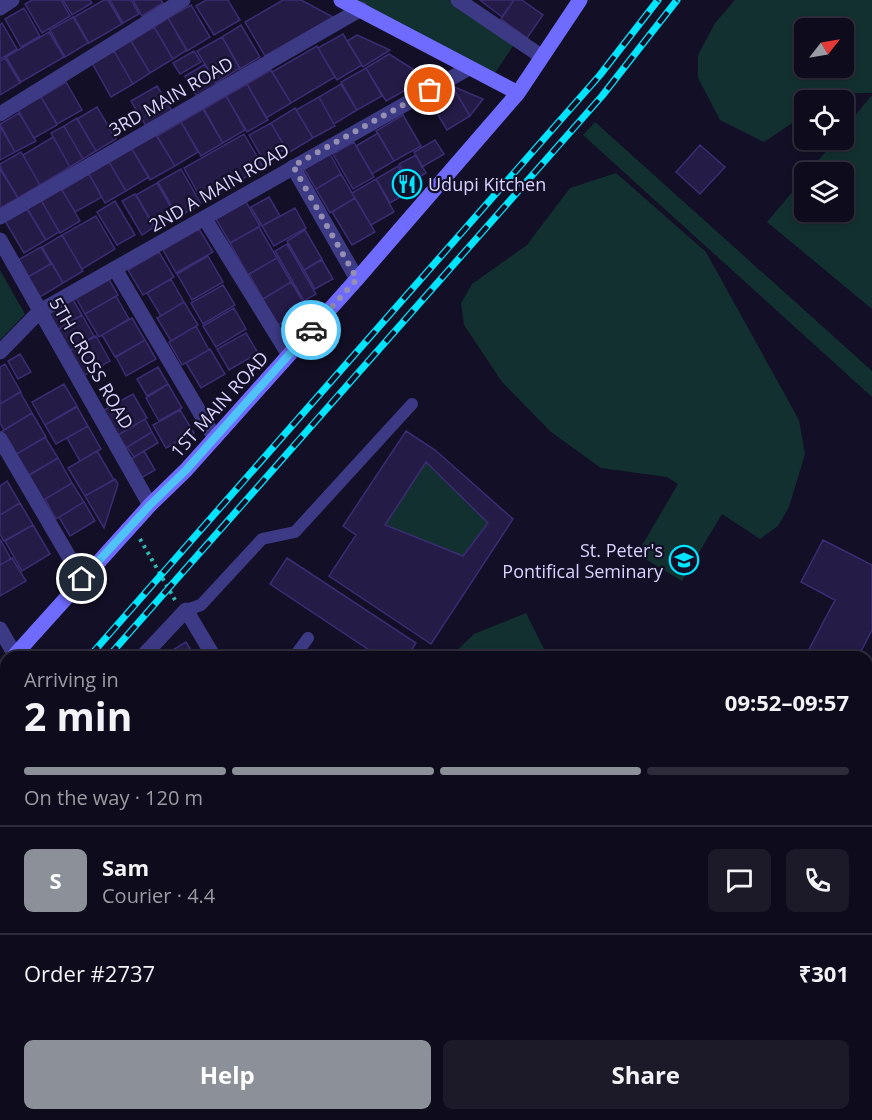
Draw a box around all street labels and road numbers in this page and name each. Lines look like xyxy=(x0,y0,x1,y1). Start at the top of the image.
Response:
street label: 3RD MAIN ROAD xyxy=(105,51,237,141)
street label: 2ND A MAIN ROAD xyxy=(145,137,293,237)
street label: 5TH CROSS ROAD xyxy=(44,293,140,433)
street label: 1ST MAIN ROAD xyxy=(165,346,273,462)

